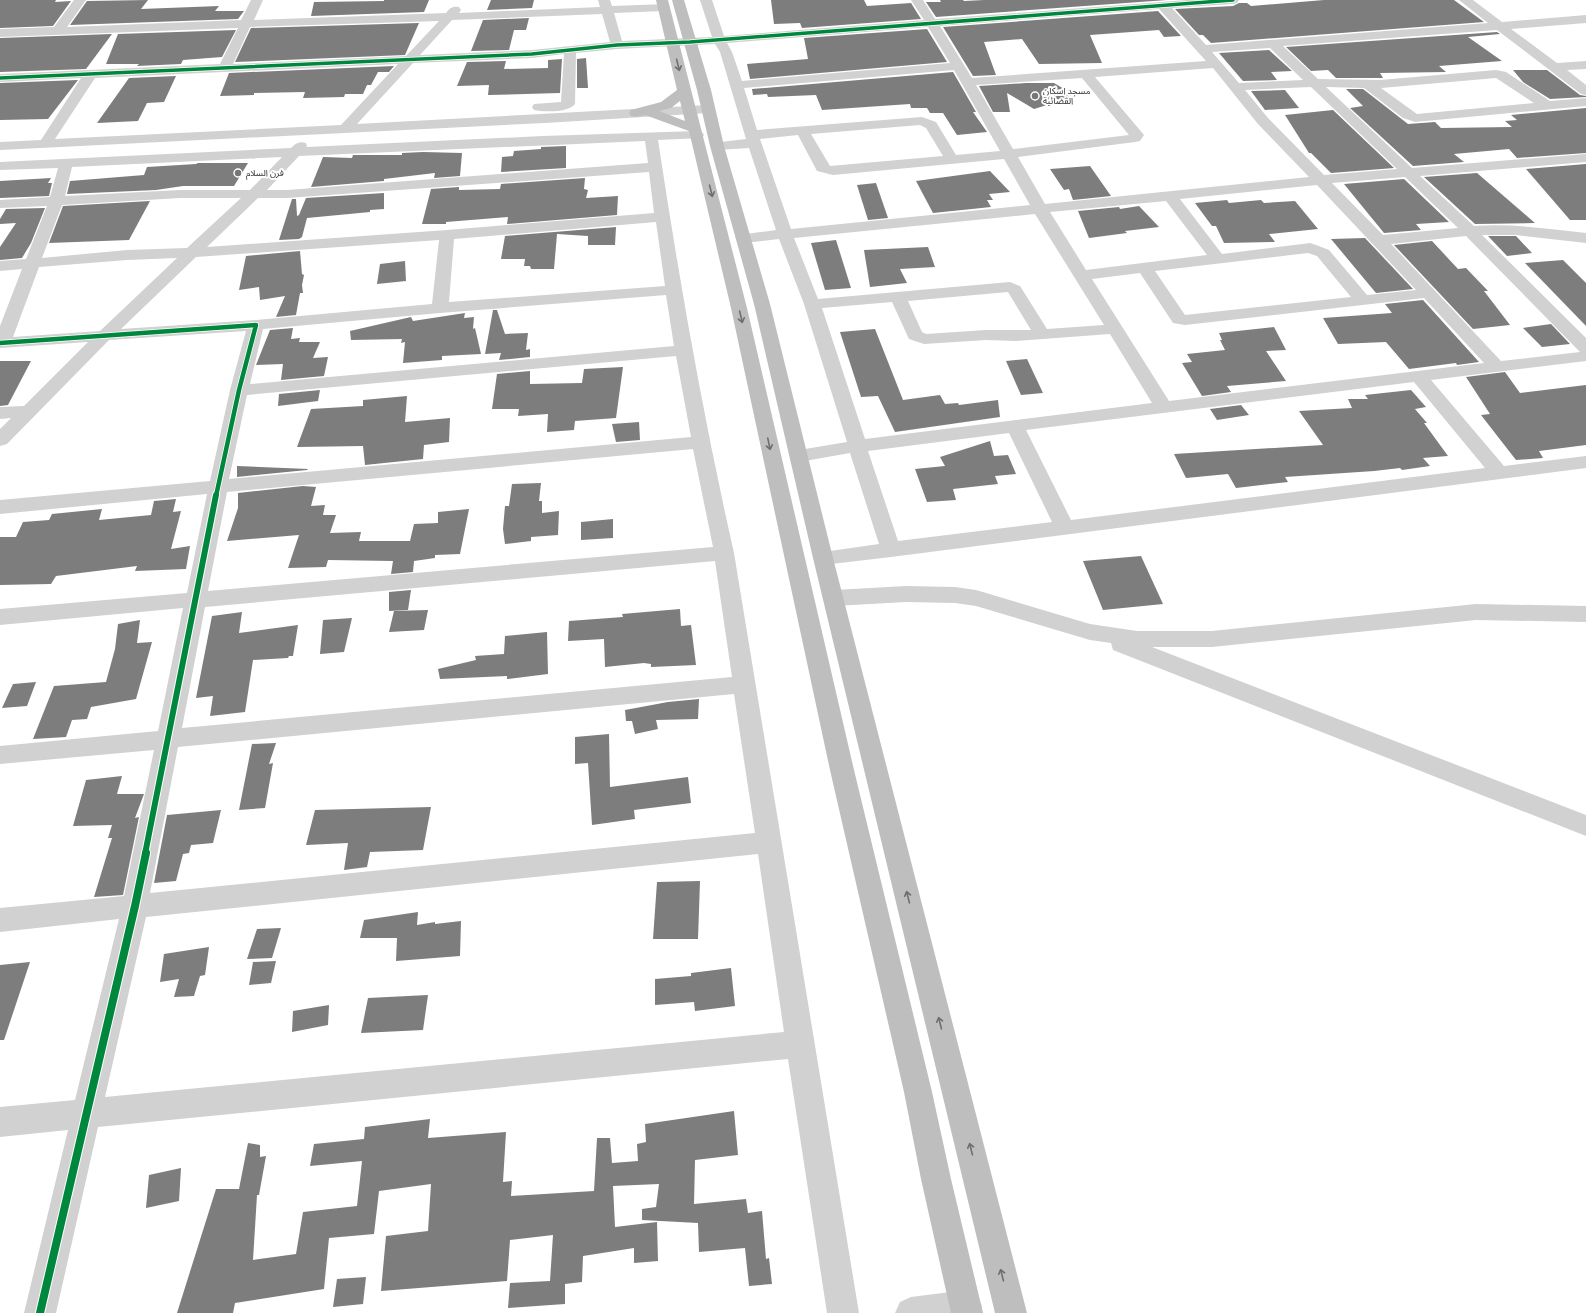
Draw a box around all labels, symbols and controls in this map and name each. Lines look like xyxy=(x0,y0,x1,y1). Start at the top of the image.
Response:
one-way arrow xyxy=(674,58,682,71)
place label: مسجد اسكان القضائية xyxy=(1043,85,1091,106)
marker: مسجد اسكان القضائية xyxy=(1030,91,1040,101)
place label: فرن السلام xyxy=(246,167,284,180)
marker: فرن السلام xyxy=(233,168,243,178)
one-way arrow xyxy=(707,184,715,197)
one-way arrow xyxy=(737,310,745,323)
one-way arrow xyxy=(765,437,773,450)
one-way arrow xyxy=(904,890,912,903)
one-way arrow xyxy=(935,1017,943,1030)
one-way arrow xyxy=(967,1143,974,1156)
one-way arrow xyxy=(998,1269,1005,1282)

